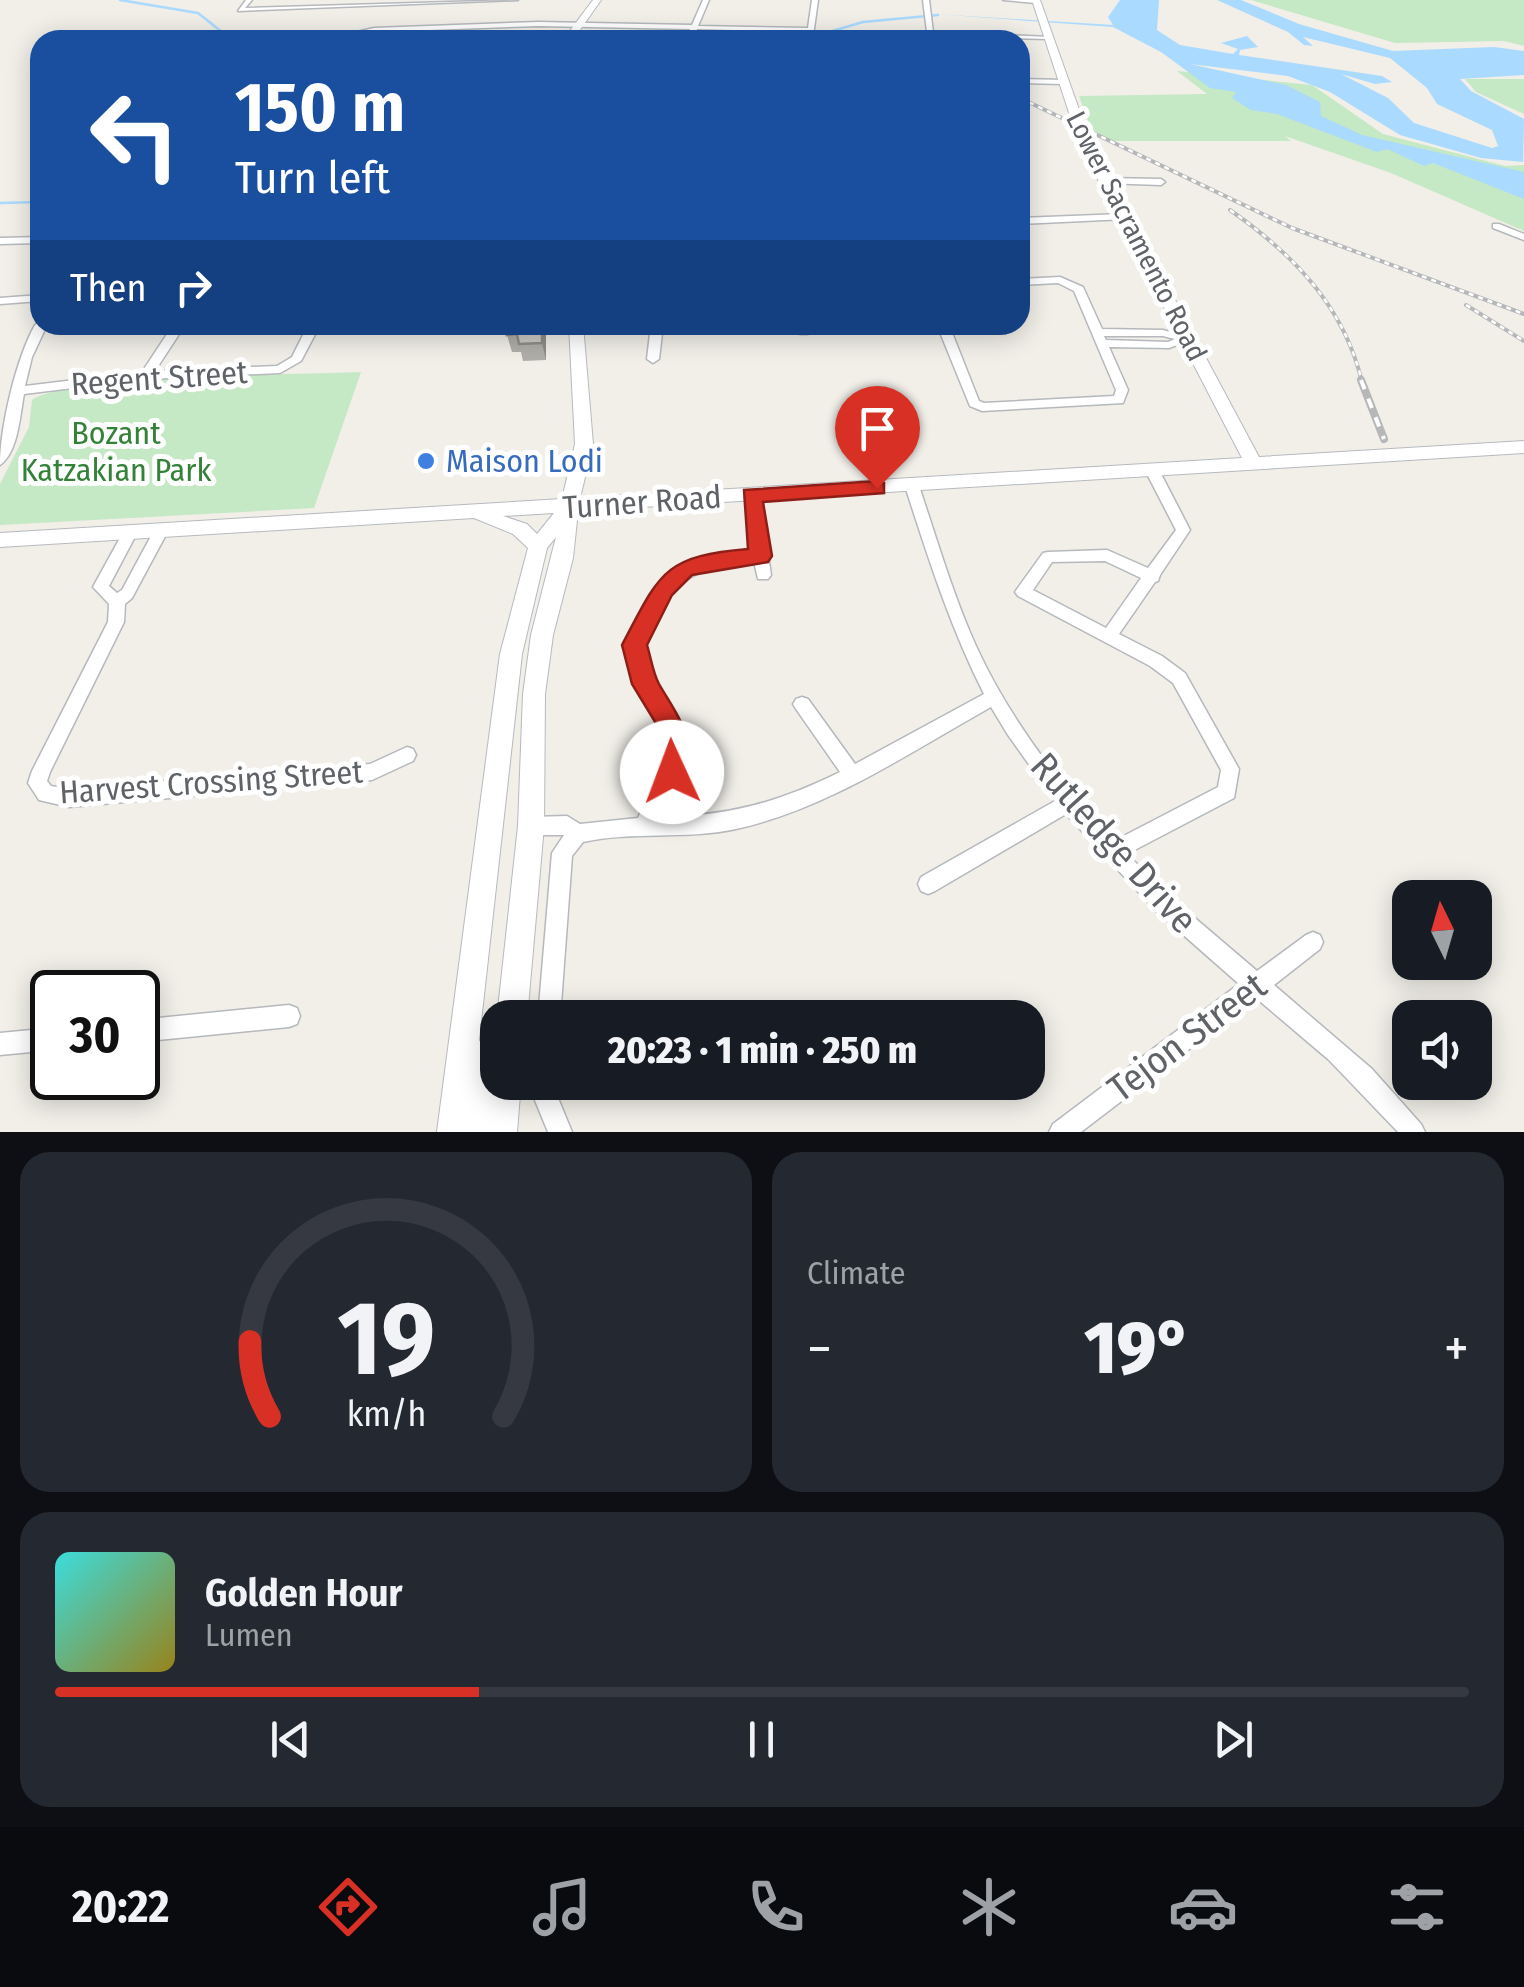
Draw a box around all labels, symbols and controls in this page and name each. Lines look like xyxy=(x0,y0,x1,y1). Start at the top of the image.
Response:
text: 150 m xyxy=(235,66,405,150)
icon: left xyxy=(70,70,200,200)
street label: Lower Sacramento Road xyxy=(1059,106,1214,366)
text: Turn left xyxy=(235,151,390,205)
icon: right xyxy=(166,260,221,315)
text: Then xyxy=(70,265,146,311)
street label: Regent Street xyxy=(70,353,249,403)
pin xyxy=(835,386,920,489)
icon: arrive xyxy=(850,401,905,456)
park label: Bozant Katzakian Park xyxy=(21,414,211,489)
place label: Maison Lodi xyxy=(446,442,603,480)
marker: Maison Lodi xyxy=(415,450,437,472)
street label: Turner Road xyxy=(561,477,723,527)
position arrow xyxy=(620,720,724,824)
street label: Rutledge Drive xyxy=(1021,743,1207,943)
street label: Harvest Crossing Street xyxy=(58,752,364,812)
north arrow xyxy=(1392,880,1492,980)
map controls xyxy=(1392,880,1492,1100)
street label: Tejon Street xyxy=(1099,962,1276,1111)
speed limit sign: 30 xyxy=(30,970,160,1100)
button: sound xyxy=(1392,1000,1492,1100)
text: 20:23 · 1 min · 250 m xyxy=(608,1027,917,1073)
text: Climate xyxy=(807,1254,906,1292)
text: 19 xyxy=(337,1277,435,1402)
text: 19° xyxy=(1084,1303,1191,1393)
text: − xyxy=(807,1316,832,1382)
text: + xyxy=(1444,1316,1469,1382)
text: km/h xyxy=(346,1393,426,1435)
text: Golden Hour xyxy=(205,1570,403,1616)
text: Lumen xyxy=(205,1616,293,1654)
icon: previous xyxy=(263,1712,318,1767)
icon: pause xyxy=(734,1712,789,1767)
icon: next xyxy=(1206,1712,1261,1767)
icon: directions xyxy=(313,1872,383,1942)
icon: music xyxy=(527,1872,597,1942)
icon: phone xyxy=(741,1872,811,1942)
icon: climate xyxy=(954,1872,1024,1942)
icon: car xyxy=(1168,1872,1238,1942)
icon: filters xyxy=(1382,1872,1452,1942)
text: 20:22 xyxy=(72,1880,169,1934)

